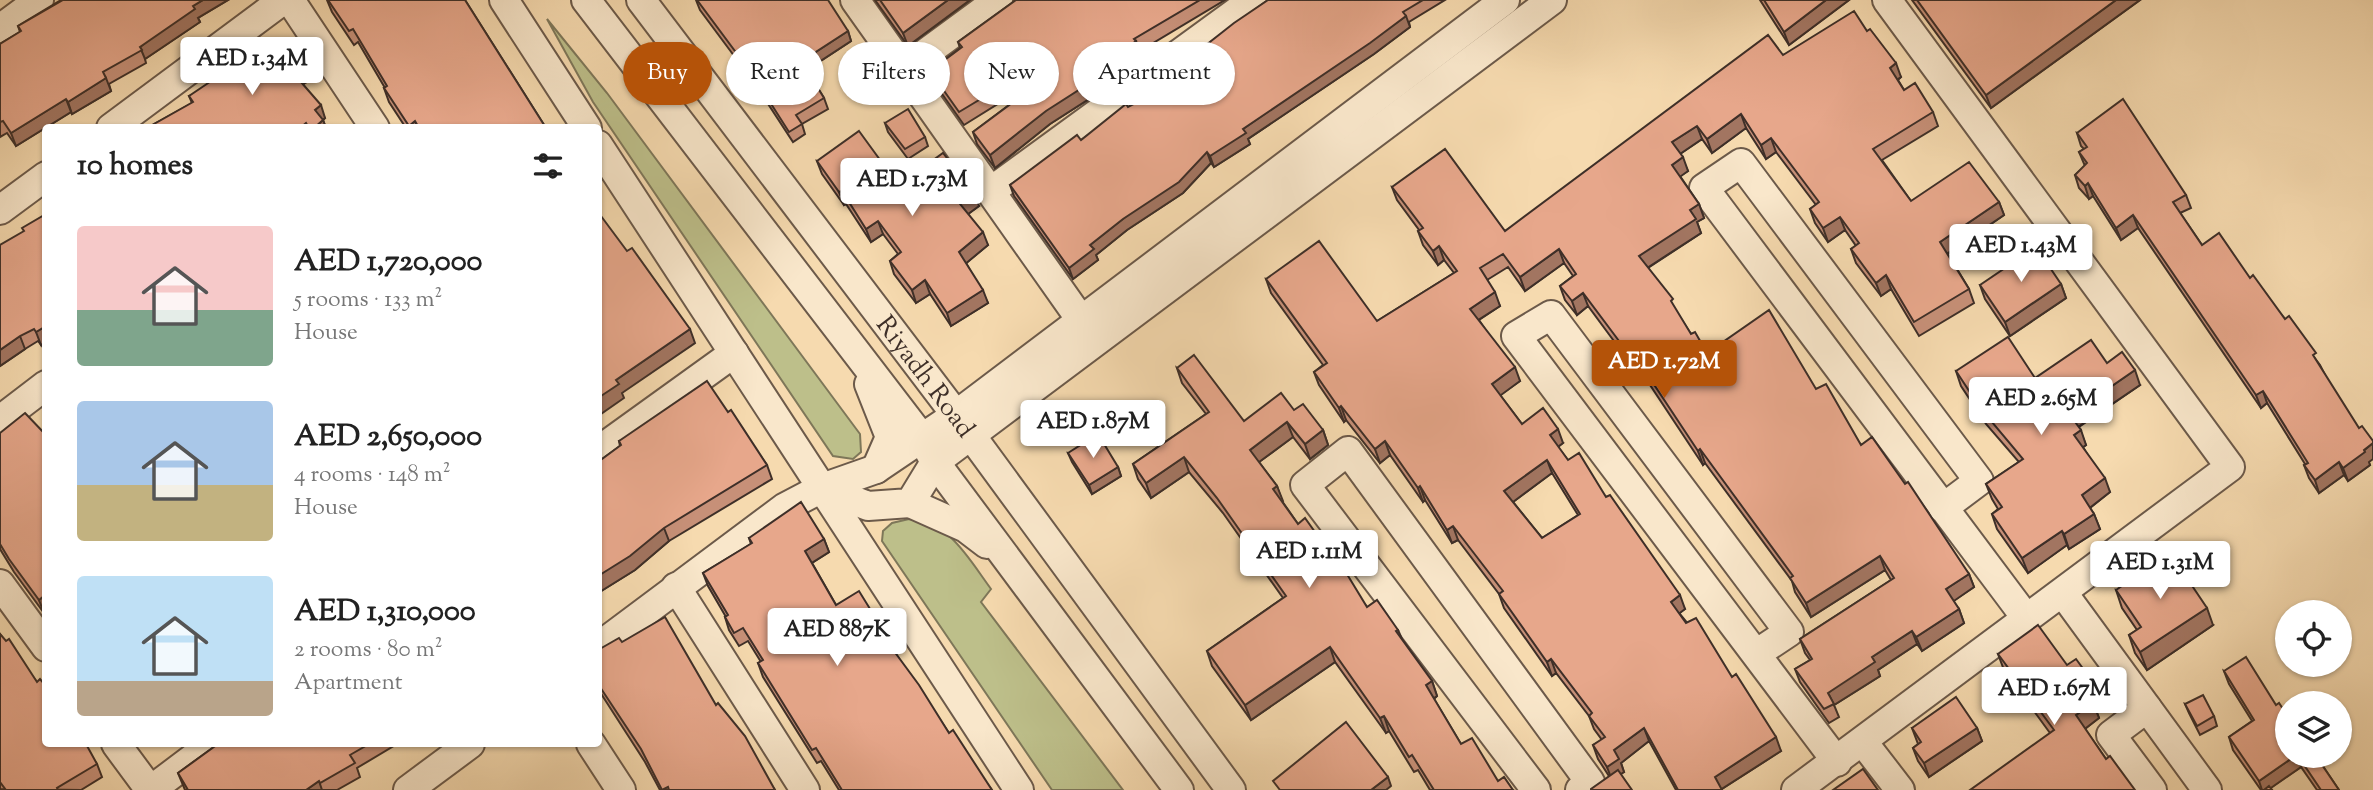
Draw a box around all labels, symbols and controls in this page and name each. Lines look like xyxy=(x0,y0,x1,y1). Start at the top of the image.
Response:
pin: AED 1.34M xyxy=(172,38,332,97)
chip: Buy xyxy=(623,42,712,105)
chip: Rent xyxy=(726,42,824,105)
chip: Filters xyxy=(838,42,950,105)
chip: New xyxy=(964,42,1059,105)
chip: Apartment xyxy=(1073,42,1235,105)
text: AED 1.34M xyxy=(196,43,308,76)
text: 10 homes xyxy=(77,145,193,188)
icon: filters xyxy=(529,147,567,185)
pin: AED 1.73M xyxy=(832,158,992,218)
text: AED 1.73M xyxy=(856,164,968,197)
pin: AED 1.43M xyxy=(1941,224,2101,284)
text: AED 1.43M xyxy=(1965,230,2077,263)
text: AED 1,720,000 xyxy=(294,241,482,284)
icon: home xyxy=(133,254,217,338)
text: 5 rooms · 133 m² xyxy=(294,284,442,317)
street label: Riyadh Road xyxy=(866,309,983,446)
text: House xyxy=(294,317,358,350)
pin: AED 1.72M xyxy=(1584,340,1744,400)
text: AED 1.72M xyxy=(1608,346,1720,379)
pin: AED 2.65M xyxy=(1961,378,2121,437)
text: AED 2.65M xyxy=(1985,383,2097,416)
pin: AED 1.87M xyxy=(1013,400,1173,460)
text: AED 1.87M xyxy=(1036,406,1150,439)
text: AED 2,650,000 xyxy=(294,416,482,459)
icon: home xyxy=(133,429,217,513)
text: 4 rooms · 148 m² xyxy=(294,459,451,492)
text: House xyxy=(294,492,358,525)
pin: AED 1.11M xyxy=(1229,530,1389,590)
text: AED 1.11M xyxy=(1256,536,1362,569)
pin: AED 1.31M xyxy=(2080,542,2240,601)
text: AED 1.31M xyxy=(2106,547,2214,580)
text: AED 1,310,000 xyxy=(294,591,476,634)
map controls xyxy=(2275,600,2352,768)
button: locate xyxy=(2275,600,2352,677)
icon: home xyxy=(133,604,217,688)
pin: AED 887K xyxy=(765,608,909,668)
text: AED 887K xyxy=(784,614,890,647)
text: 2 rooms · 80 m² xyxy=(294,634,442,667)
text: Apartment xyxy=(294,667,403,700)
pin: AED 1.67M xyxy=(1974,668,2134,727)
text: AED 1.67M xyxy=(1998,673,2110,706)
button: layers xyxy=(2275,691,2352,768)

